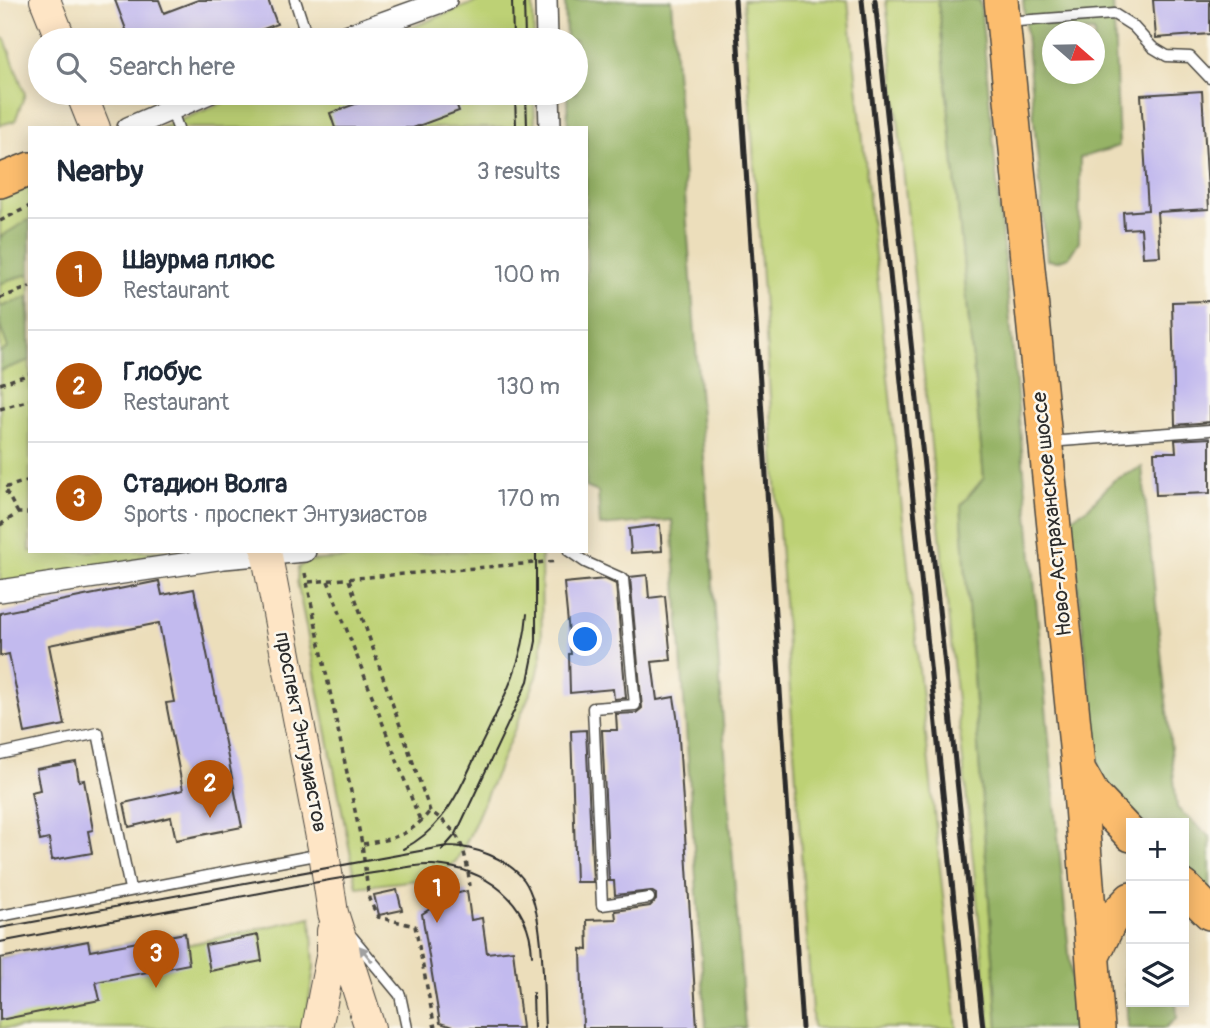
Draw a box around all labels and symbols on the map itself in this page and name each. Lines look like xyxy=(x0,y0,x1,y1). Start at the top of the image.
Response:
north arrow xyxy=(1042,21,1105,84)
street label: Ново-Астраханское шоссе xyxy=(1026,390,1078,637)
your location xyxy=(568,622,602,656)
street label: проспект Энтузиастов xyxy=(268,629,334,835)
pin: 2 xyxy=(187,760,233,818)
pin: 1 xyxy=(414,865,460,923)
pin: 3 xyxy=(133,930,179,988)
one-way arrow xyxy=(359,945,374,962)

